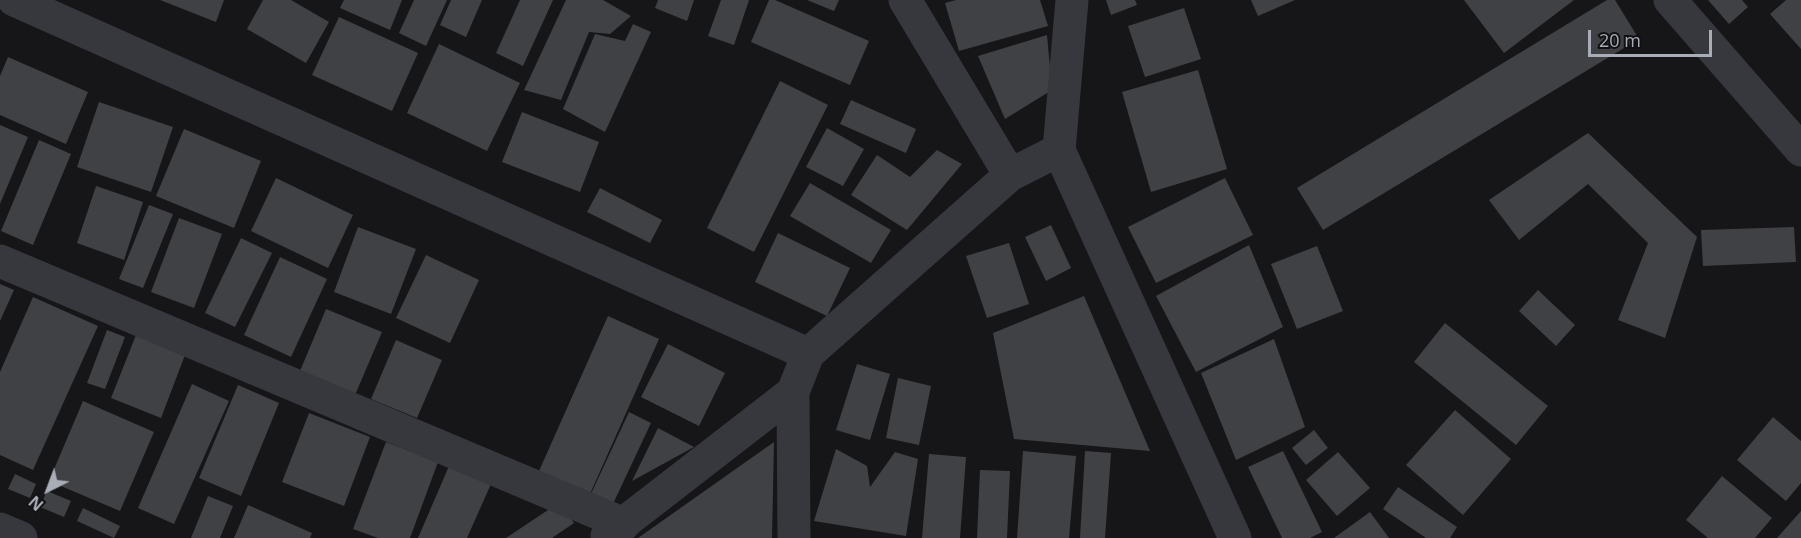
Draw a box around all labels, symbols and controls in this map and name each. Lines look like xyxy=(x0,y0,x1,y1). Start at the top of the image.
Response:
scale bar xyxy=(1591,18,1716,56)
text: 20 m xyxy=(1599,28,1641,52)
north arrow xyxy=(18,460,78,520)
text: N xyxy=(24,491,48,516)

